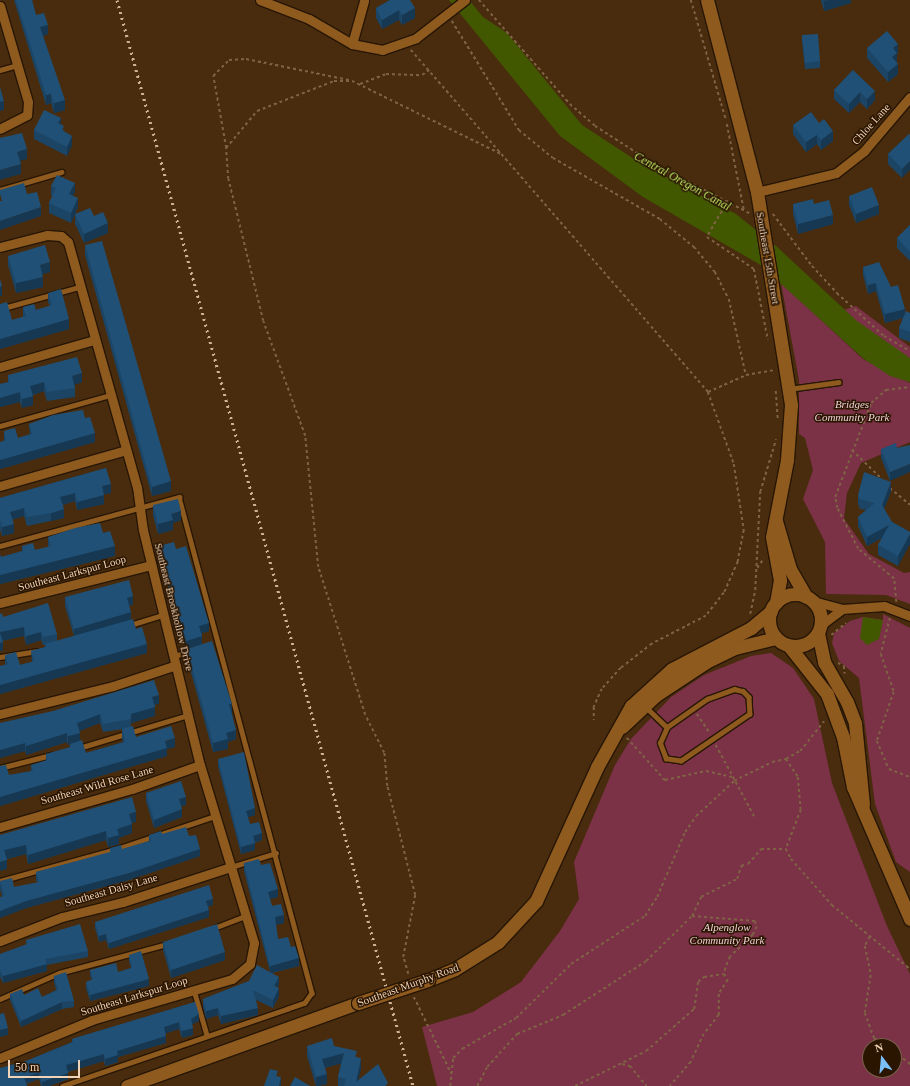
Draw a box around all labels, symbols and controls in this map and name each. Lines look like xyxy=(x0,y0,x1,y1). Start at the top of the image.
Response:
street label: Chloe Lane xyxy=(849,101,893,147)
water label: Central Oregon Canal xyxy=(631,149,733,215)
street label: Southeast 15th Street xyxy=(753,211,783,305)
park label: Bridges Community Park xyxy=(815,398,889,424)
street label: Southeast Brookhollow Drive xyxy=(152,542,196,672)
street label: Southeast Larkspur Loop xyxy=(17,552,127,594)
street label: Southeast Wild Rose Lane xyxy=(39,763,155,807)
street label: Southeast Daisy Lane xyxy=(63,870,159,910)
park label: Alpenglow Community Park xyxy=(690,921,764,947)
street label: Southeast Murphy Road xyxy=(355,961,461,1009)
street label: Southeast Larkspur Loop xyxy=(79,973,189,1019)
north arrow xyxy=(862,1038,902,1078)
text: N xyxy=(873,1041,884,1054)
scale bar xyxy=(10,1052,82,1078)
text: 50 m xyxy=(15,1060,39,1074)

